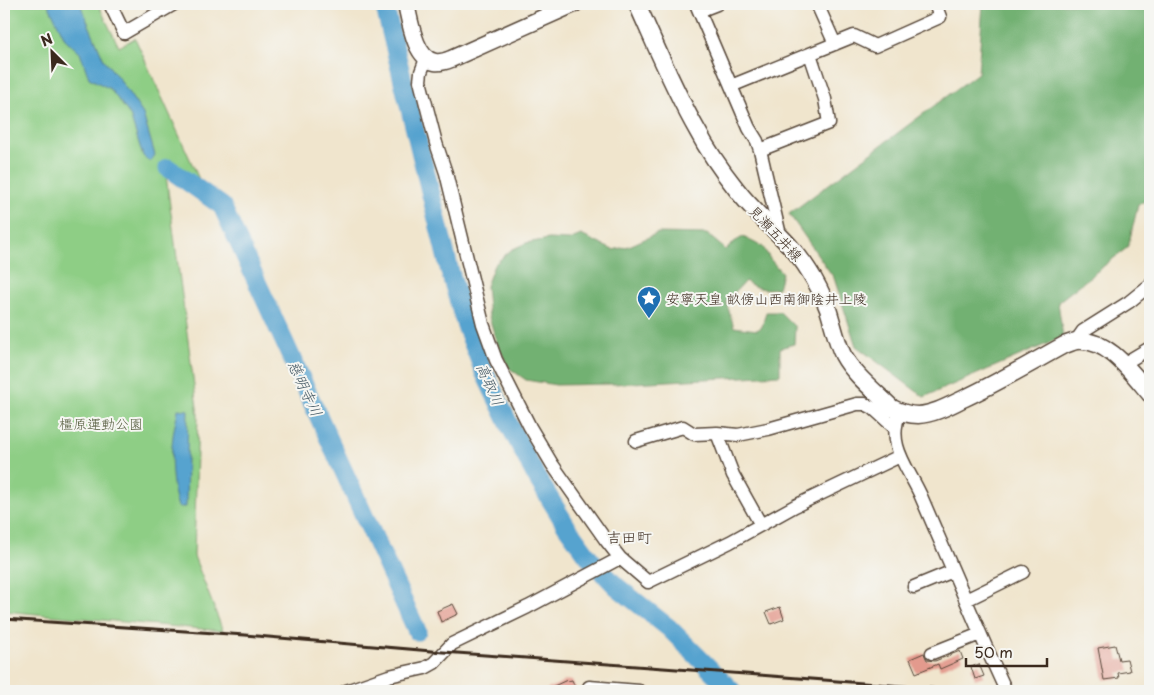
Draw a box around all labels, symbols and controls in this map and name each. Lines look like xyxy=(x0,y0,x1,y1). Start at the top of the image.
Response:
north arrow xyxy=(28,28,78,78)
text: N xyxy=(37,28,56,52)
street label: 見瀬五井線 xyxy=(744,200,808,266)
place icon: 安寧天皇 畝傍山西南御陰井上陵 xyxy=(636,285,662,319)
place label: 安寧天皇 畝傍山西南御陰井上陵 xyxy=(666,288,867,309)
water label: 慈明寺川 xyxy=(283,356,329,420)
water label: 高取川 xyxy=(471,359,511,409)
park label: 橿原運動公園 xyxy=(59,413,143,434)
district label: 吉田町 xyxy=(606,525,652,548)
scale bar xyxy=(966,635,1048,667)
text: 50 m xyxy=(974,640,1013,663)

